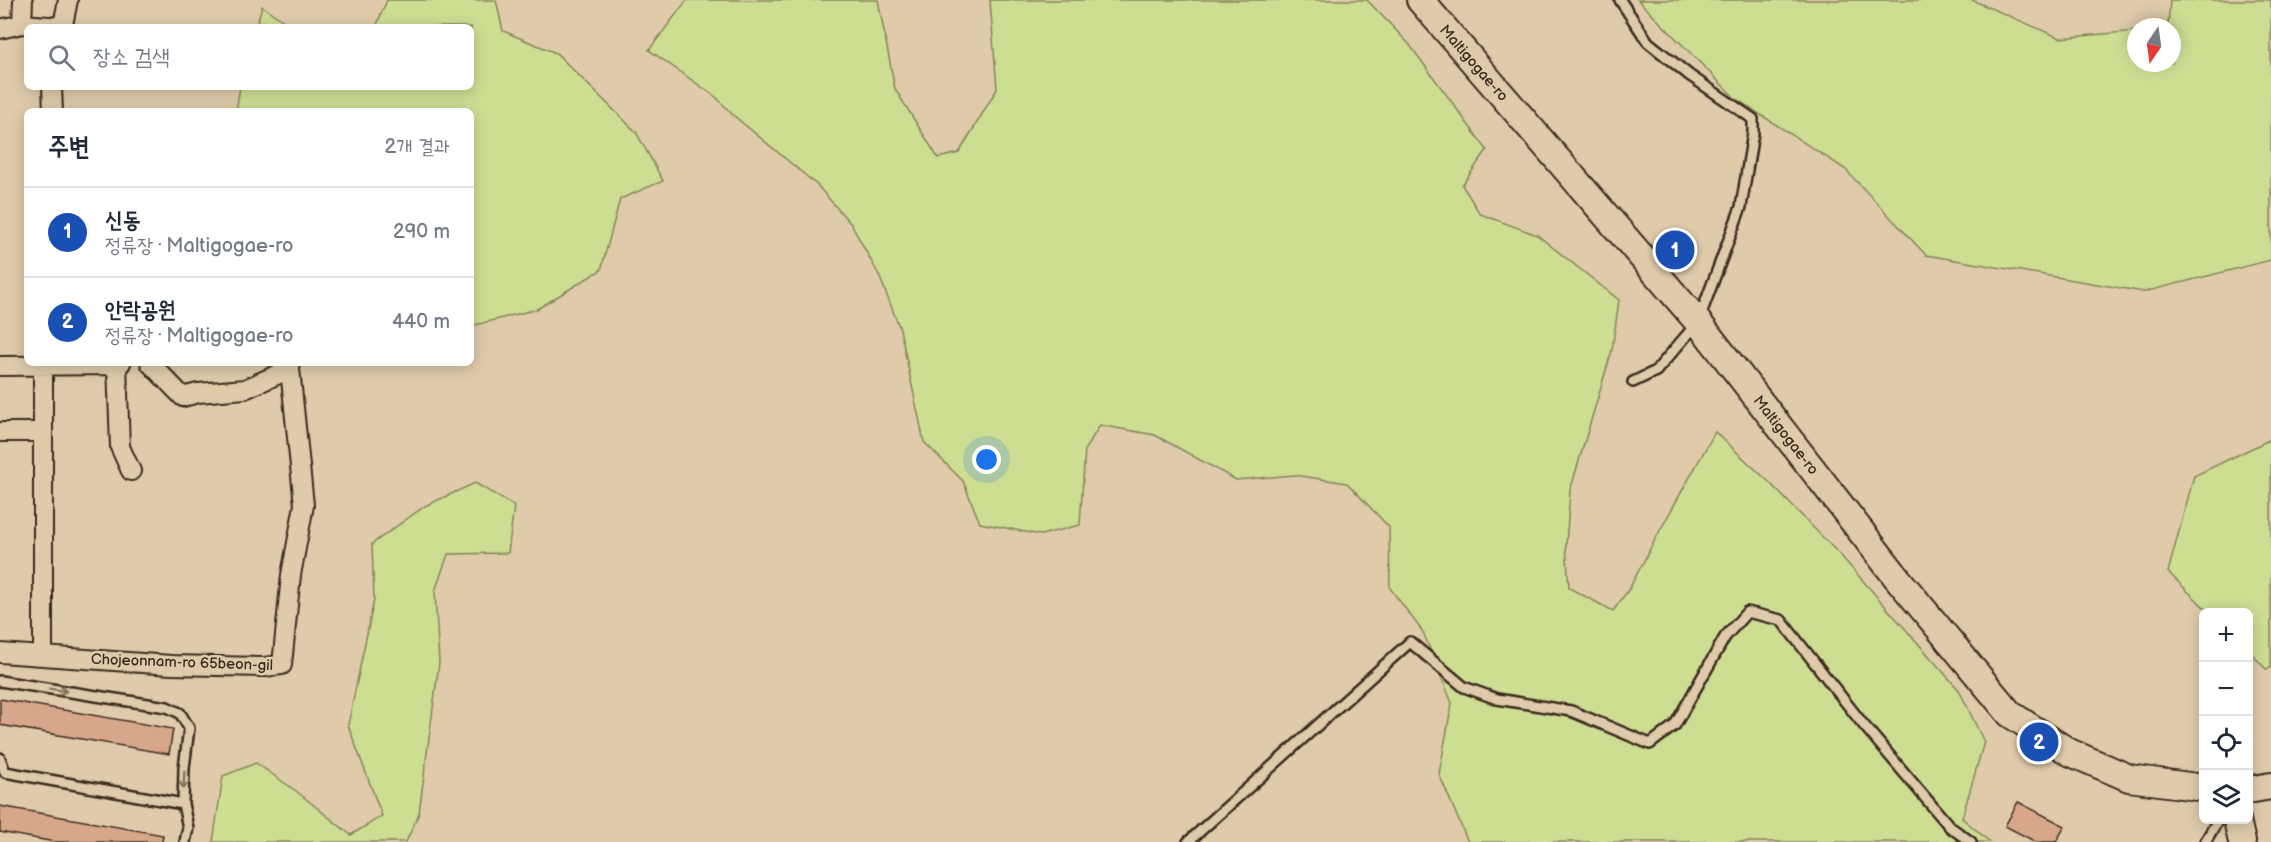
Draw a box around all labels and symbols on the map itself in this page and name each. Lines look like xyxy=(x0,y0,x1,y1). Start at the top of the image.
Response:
north arrow xyxy=(2127,18,2181,72)
street label: Maltigogae-ro xyxy=(1435,21,1512,106)
pin: 1 xyxy=(1656,228,1694,272)
street label: Maltigogae-ro xyxy=(1749,392,1822,479)
your location xyxy=(972,445,1001,474)
street label: Chojeonnam-ro 65beon-gil xyxy=(91,650,273,675)
one-way arrow xyxy=(47,684,67,695)
pin: 2 xyxy=(2020,720,2058,764)
one-way arrow xyxy=(178,769,189,789)

